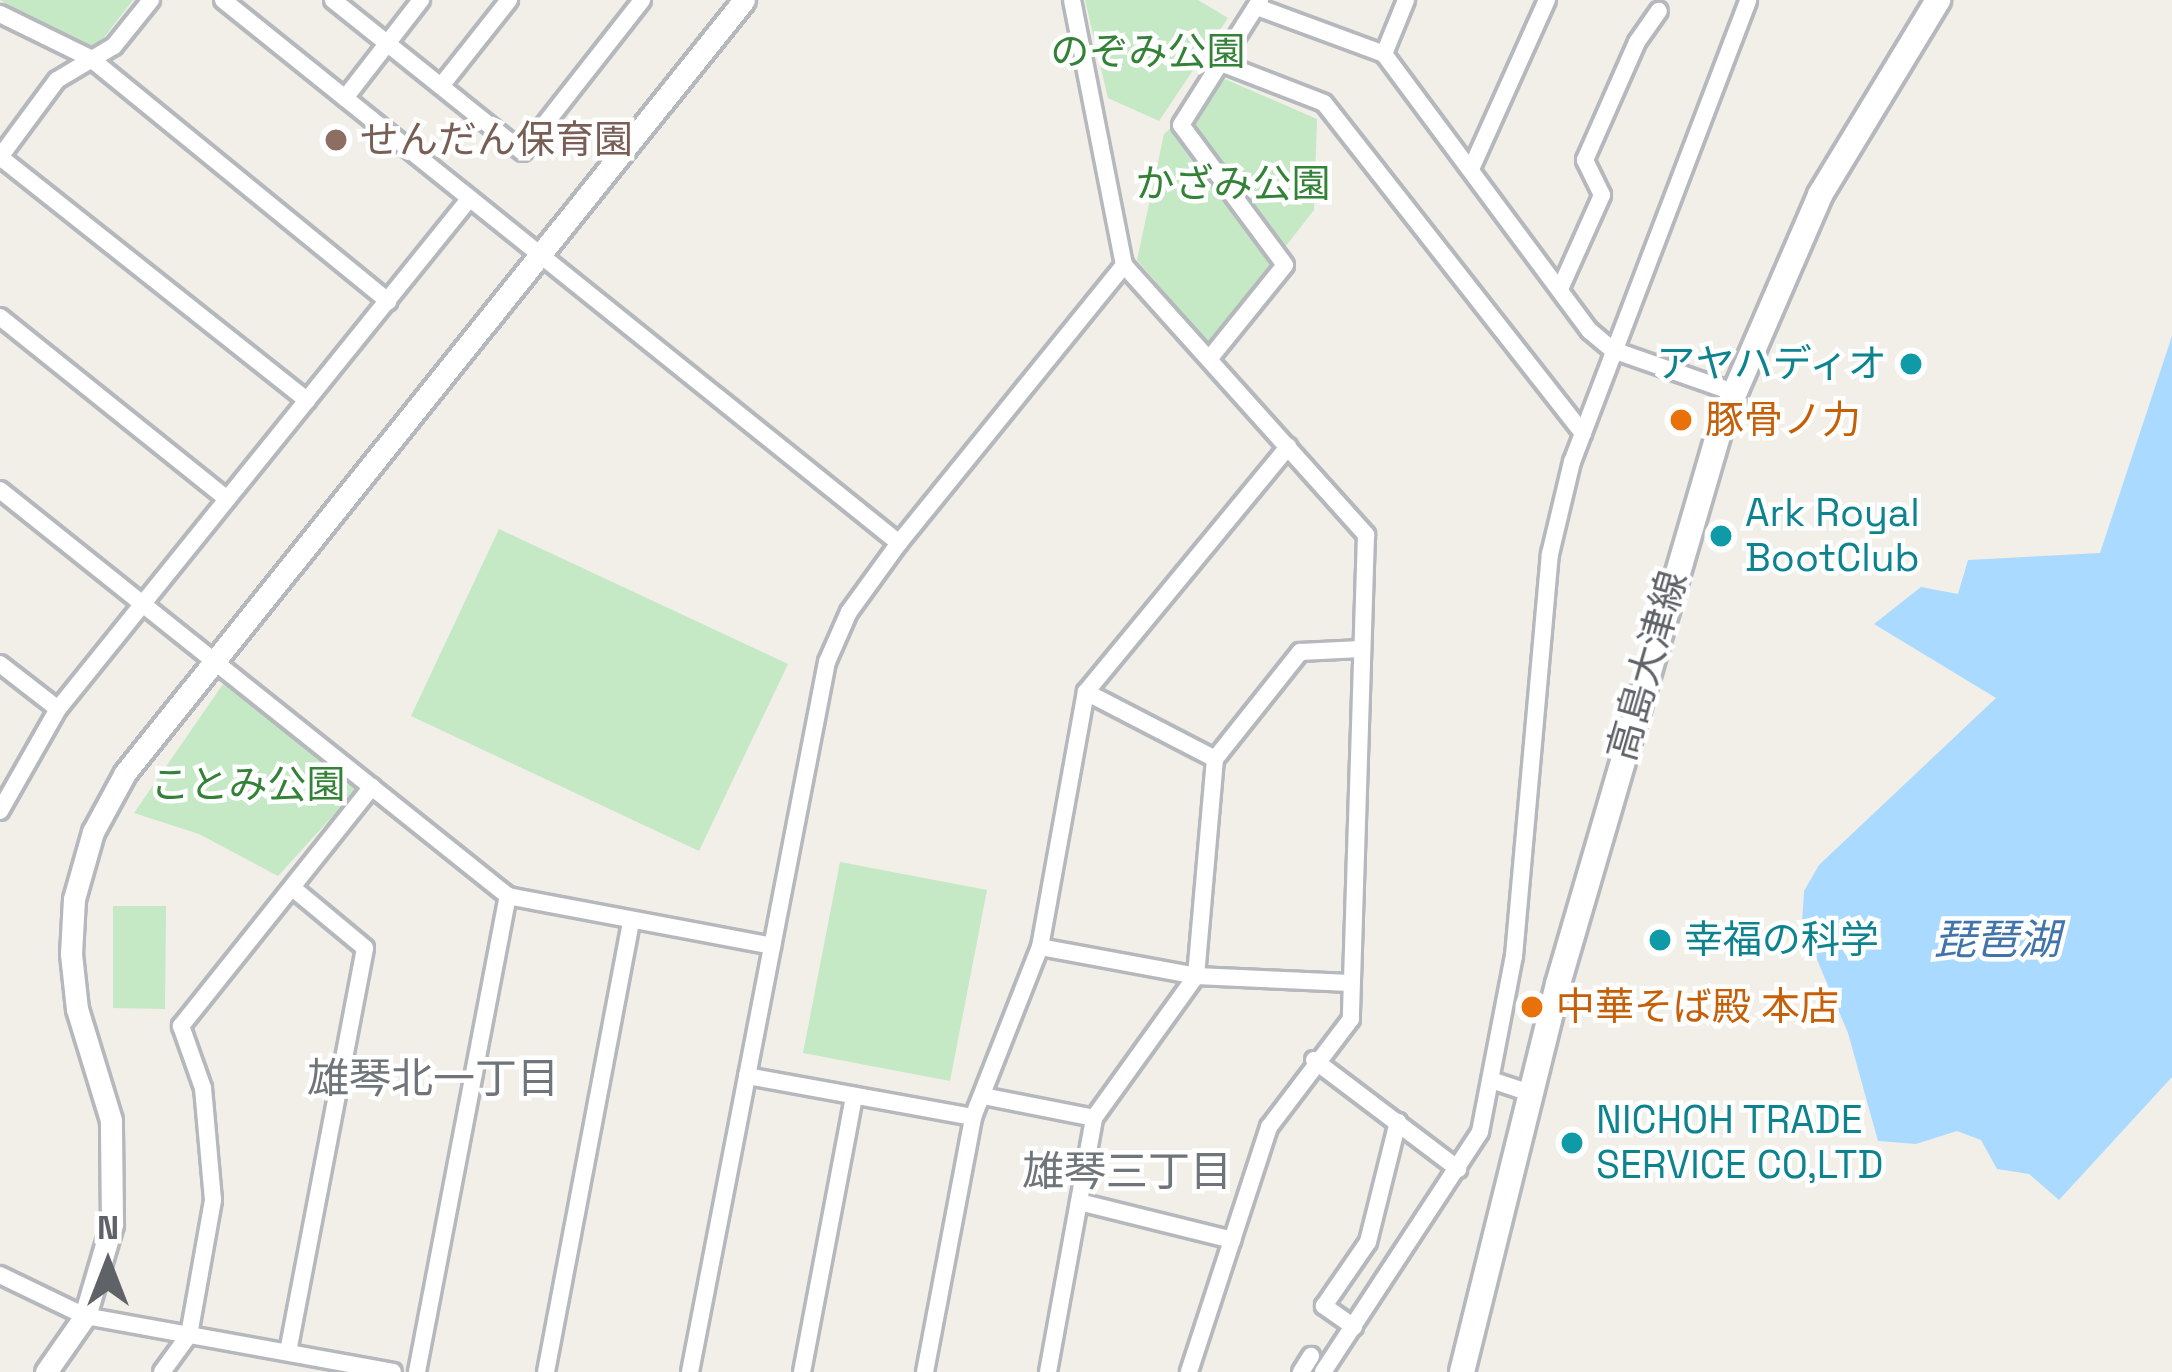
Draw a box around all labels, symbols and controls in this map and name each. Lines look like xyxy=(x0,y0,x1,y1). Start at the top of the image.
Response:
park label: のぞみ公園 xyxy=(1051,29,1245,75)
place label: せんだん保育園 xyxy=(360,117,633,163)
marker: せんだん保育園 xyxy=(323,127,349,153)
park label: かざみ公園 xyxy=(1136,161,1330,207)
place label: アヤハディオ xyxy=(1653,341,1887,387)
marker: アヤハディオ xyxy=(1898,351,1924,377)
place label: 豚骨ノ力 xyxy=(1705,397,1861,443)
marker: 豚骨ノ力 xyxy=(1668,407,1694,433)
place label: Ark Royal BootClub xyxy=(1745,491,1920,582)
marker: Ark Royal BootClub xyxy=(1708,523,1734,549)
street label: 高島大津線 xyxy=(1599,566,1697,766)
park label: ことみ公園 xyxy=(151,762,345,808)
water label: 琵琶湖 xyxy=(1934,915,2060,965)
place label: 幸福の科学 xyxy=(1684,917,1879,963)
marker: 幸福の科学 xyxy=(1647,927,1673,953)
place label: 中華そば殿 本店 xyxy=(1556,984,1839,1030)
marker: 中華そば殿 本店 xyxy=(1519,994,1545,1020)
district label: 雄琴北一丁目 xyxy=(307,1054,559,1104)
place label: NICHOH TRADE SERVICE CO,LTD xyxy=(1596,1098,1883,1189)
marker: NICHOH TRADE SERVICE CO,LTD xyxy=(1559,1130,1585,1156)
district label: 雄琴三丁目 xyxy=(1022,1147,1232,1197)
north arrow xyxy=(48,1204,168,1324)
text: N xyxy=(97,1207,119,1249)

